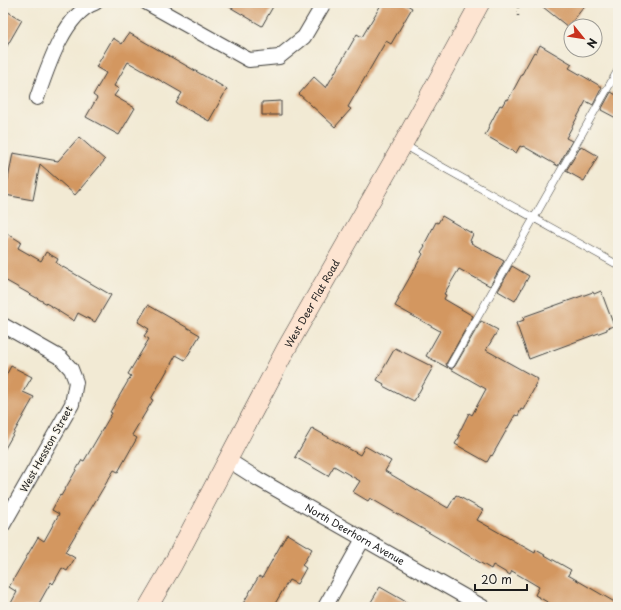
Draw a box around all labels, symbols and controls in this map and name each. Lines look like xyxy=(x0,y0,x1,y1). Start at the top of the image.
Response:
north arrow xyxy=(563,18,603,58)
text: N xyxy=(582,35,602,52)
street label: West Deer Flat Road xyxy=(280,256,343,350)
street label: West Hesston Street xyxy=(16,403,76,495)
street label: North Deerhorn Avenue xyxy=(303,499,408,568)
scale bar xyxy=(475,566,527,592)
text: 20 m xyxy=(481,570,512,588)

